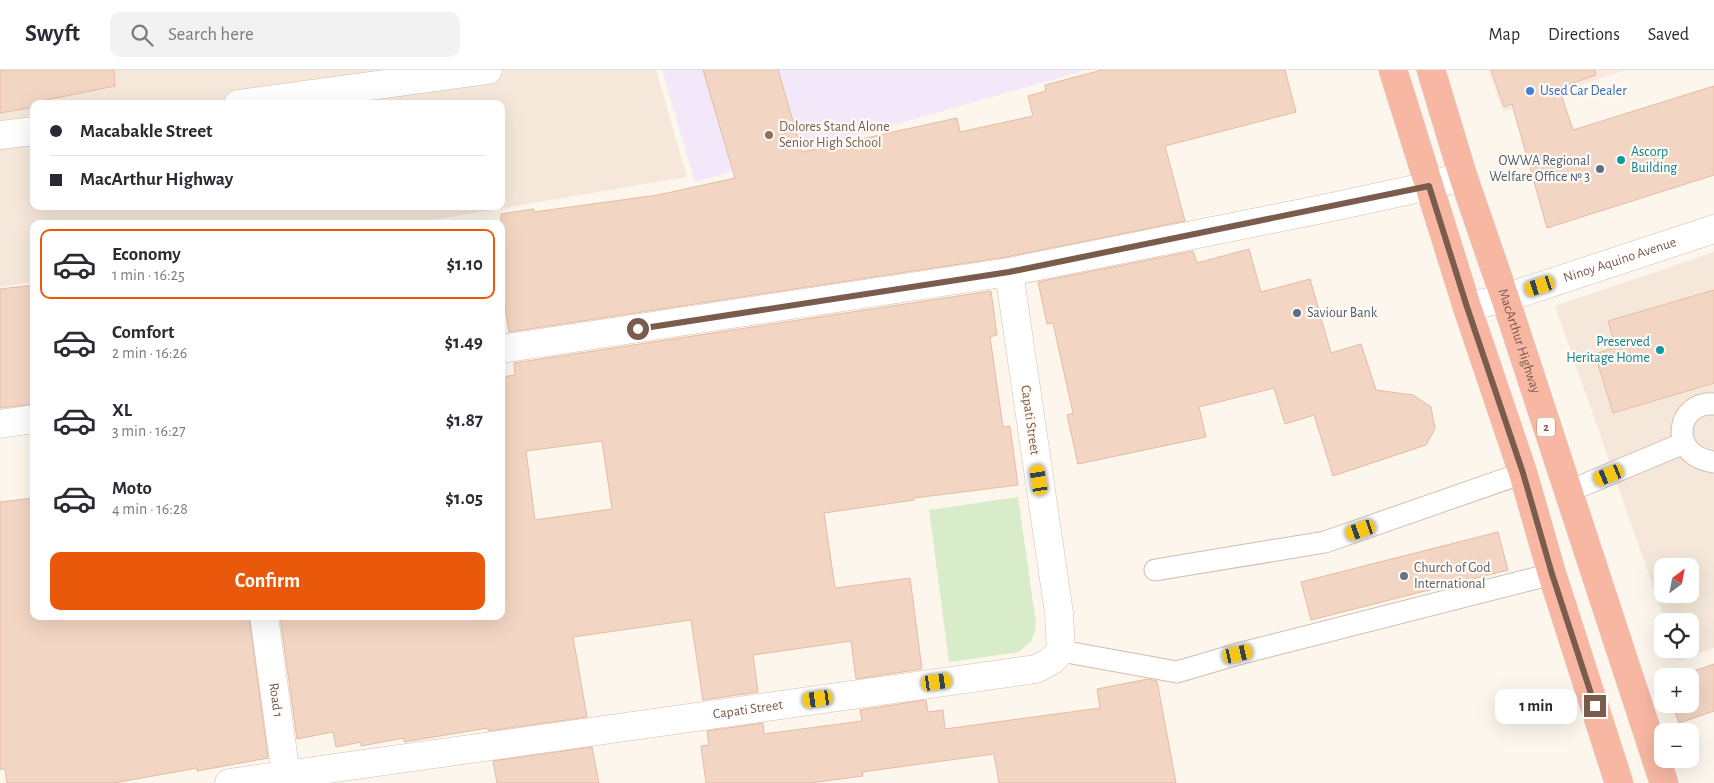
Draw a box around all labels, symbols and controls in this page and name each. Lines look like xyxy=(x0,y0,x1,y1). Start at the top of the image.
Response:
search box xyxy=(110,12,460,57)
icon: search xyxy=(128,21,156,49)
text: Swyft xyxy=(25,22,80,46)
text: Search here xyxy=(168,25,254,44)
text: Map xyxy=(1489,26,1520,44)
text: Directions xyxy=(1548,26,1620,44)
text: Saved xyxy=(1648,26,1689,44)
place label: Used Car Dealer xyxy=(1540,84,1627,98)
marker: Used Car Dealer xyxy=(1524,85,1536,97)
place label: Dolores Stand Alone Senior High School xyxy=(779,120,890,150)
text: Macabakle Street xyxy=(80,122,213,141)
marker: Dolores Stand Alone Senior High School xyxy=(763,129,775,141)
place label: Ascorp Building xyxy=(1631,145,1677,175)
place label: OWWA Regional Welfare Office № 3 xyxy=(1489,154,1590,184)
marker: Ascorp Building xyxy=(1615,154,1627,166)
marker: OWWA Regional Welfare Office № 3 xyxy=(1594,163,1606,175)
text: MacArthur Highway xyxy=(80,170,233,189)
street label: Ninoy Aquino Avenue xyxy=(1562,235,1678,285)
icon: car xyxy=(52,242,97,287)
text: Economy xyxy=(112,245,181,264)
text: $1.10 xyxy=(447,255,483,274)
text: 1 min · 16:25 xyxy=(112,267,185,283)
car xyxy=(1523,274,1556,298)
street label: MacArthur Highway xyxy=(1495,287,1543,395)
place label: Saviour Bank xyxy=(1307,306,1378,320)
marker: Saviour Bank xyxy=(1291,307,1303,319)
route start xyxy=(627,318,649,340)
icon: car xyxy=(52,320,97,365)
text: Comfort xyxy=(112,323,174,342)
text: $1.49 xyxy=(445,333,483,352)
place label: Preserved Heritage Home xyxy=(1566,335,1650,365)
marker: Preserved Heritage Home xyxy=(1654,344,1666,356)
text: 2 min · 16:26 xyxy=(112,345,187,361)
street label: Capati Street xyxy=(1018,384,1042,456)
icon: car xyxy=(52,398,97,443)
text: XL xyxy=(112,401,132,420)
text: $1.87 xyxy=(446,411,483,430)
road number: 2 xyxy=(1537,418,1555,437)
text: 3 min · 16:27 xyxy=(112,423,186,439)
car xyxy=(1592,462,1625,488)
car xyxy=(1029,464,1048,496)
icon: car xyxy=(52,476,97,521)
text: Moto xyxy=(112,479,152,498)
text: $1.05 xyxy=(445,489,483,508)
text: 4 min · 16:28 xyxy=(112,501,188,517)
car xyxy=(1344,518,1377,542)
button: Confirm xyxy=(50,552,485,610)
north arrow xyxy=(1654,558,1699,602)
map controls xyxy=(1654,558,1699,768)
place label: Church of God International xyxy=(1414,561,1490,591)
marker: Church of God International xyxy=(1398,570,1410,582)
button: locate xyxy=(1654,613,1699,658)
car xyxy=(1221,643,1254,665)
button: + xyxy=(1654,668,1699,713)
car xyxy=(921,672,952,692)
street label: Road 1 xyxy=(266,682,285,719)
callout: 1 min xyxy=(1495,688,1578,724)
car xyxy=(802,689,833,709)
route end xyxy=(1584,695,1606,717)
street label: Capati Street xyxy=(712,698,784,722)
text: 1 min xyxy=(1519,698,1553,714)
button: − xyxy=(1654,723,1699,768)

